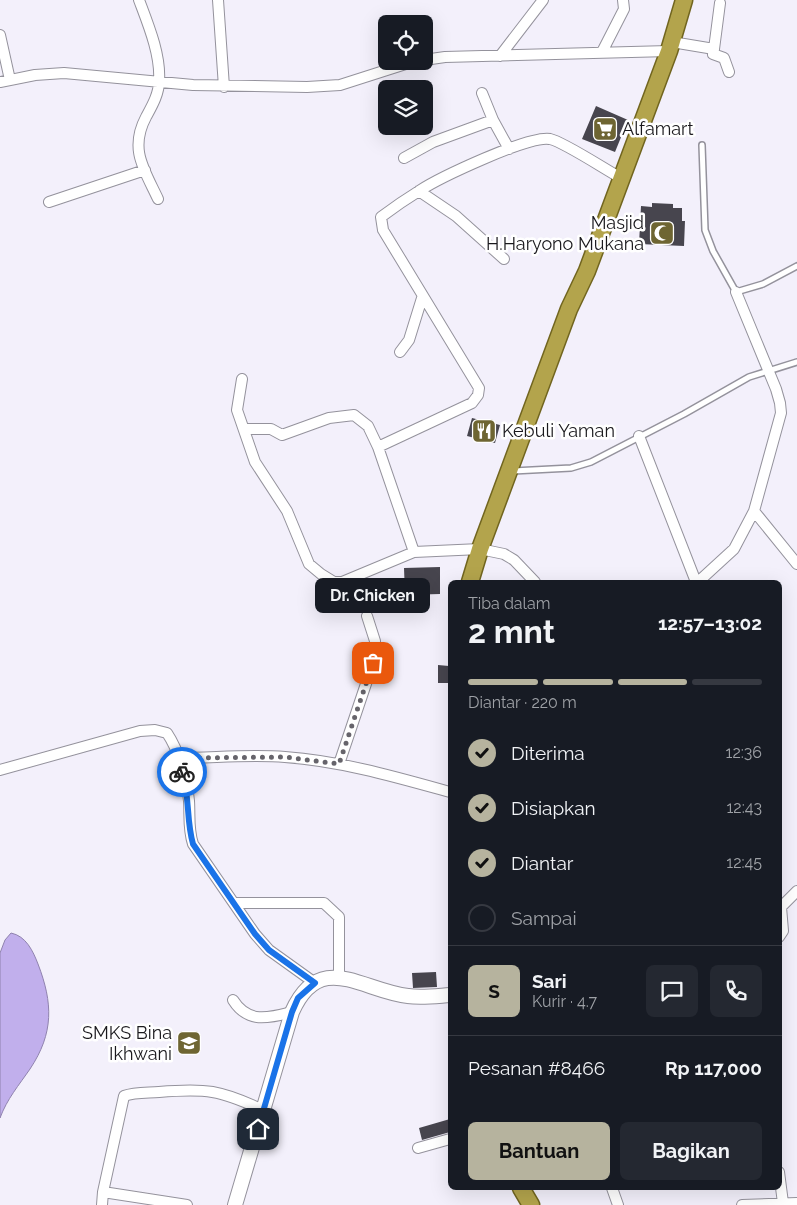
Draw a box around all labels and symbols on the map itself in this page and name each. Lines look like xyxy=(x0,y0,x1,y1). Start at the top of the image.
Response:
supermarket icon: Alfamart xyxy=(592,116,618,142)
place label: Alfamart xyxy=(622,118,693,139)
place label: Masjid H.Haryono Mukana xyxy=(486,212,644,254)
mosque icon: Masjid H.Haryono Mukana xyxy=(649,220,675,246)
restaurant icon: Kebuli Yaman xyxy=(471,418,497,444)
place label: Kebuli Yaman xyxy=(502,420,615,441)
callout: Dr. Chicken xyxy=(316,578,430,613)
pin xyxy=(352,642,394,684)
courier xyxy=(157,747,207,797)
place label: SMKS Bina Ikhwani xyxy=(82,1022,172,1064)
school or university icon: SMKS Bina Ikhwani xyxy=(176,1030,202,1056)
pin xyxy=(237,1108,279,1150)

